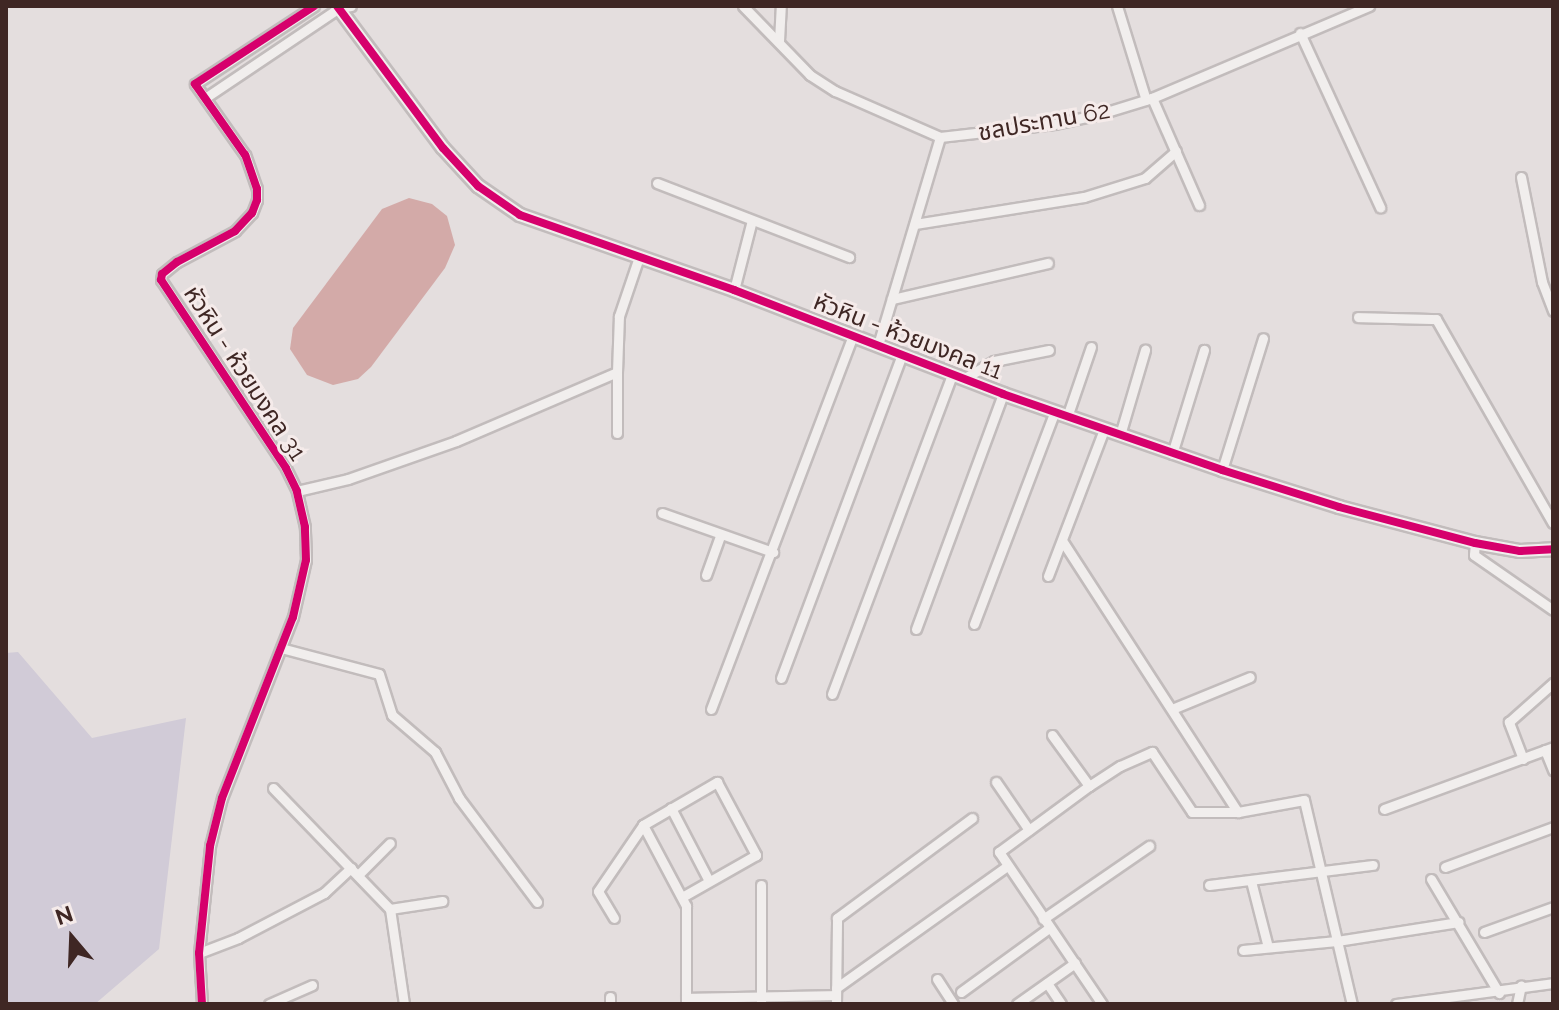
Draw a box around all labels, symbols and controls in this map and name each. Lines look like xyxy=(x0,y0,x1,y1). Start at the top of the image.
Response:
street label: ชลประทาน 62 xyxy=(976,95,1112,147)
street label: หัวหิน - ห้วยมงคล 31 xyxy=(178,280,312,466)
street label: หัวหิน - ห้วยมงคล 11 xyxy=(810,287,1006,385)
north arrow xyxy=(32,898,112,978)
text: N xyxy=(52,900,76,930)

